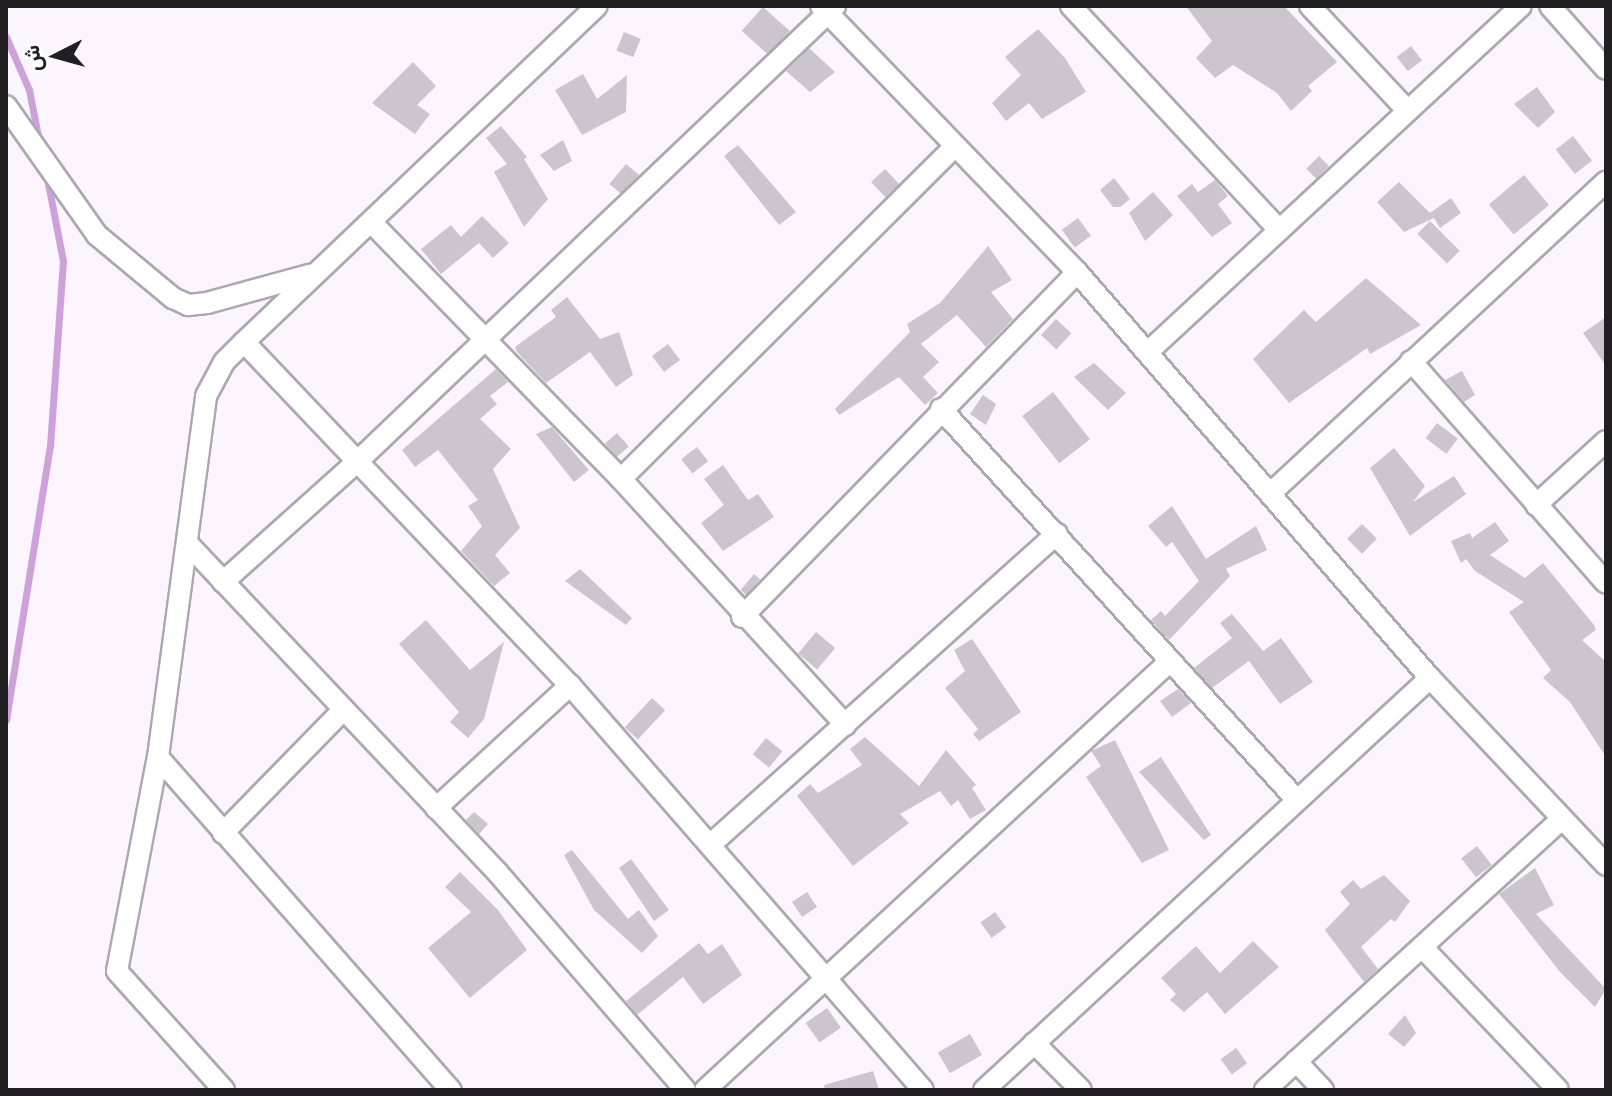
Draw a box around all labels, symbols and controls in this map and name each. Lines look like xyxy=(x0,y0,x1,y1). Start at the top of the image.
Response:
north arrow xyxy=(16,16,96,96)
text: ش xyxy=(17,44,46,73)

